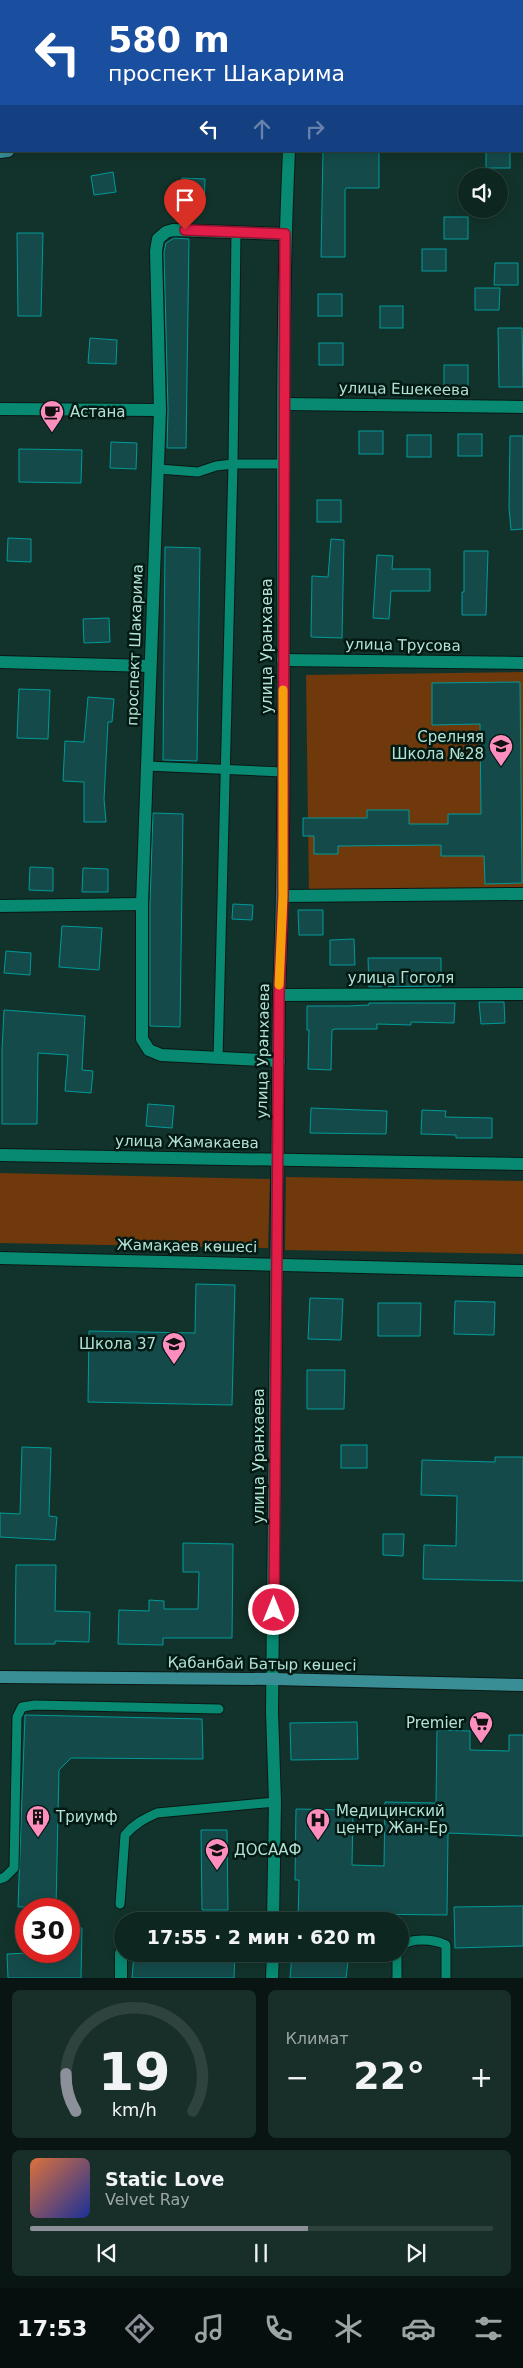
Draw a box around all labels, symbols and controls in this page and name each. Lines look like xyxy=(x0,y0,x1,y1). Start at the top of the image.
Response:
icon: left xyxy=(25,20,90,85)
text: 580 m xyxy=(108,20,230,60)
text: проспект Шакарима xyxy=(108,61,345,86)
icon: left xyxy=(195,115,223,143)
icon: ahead xyxy=(248,115,276,143)
icon: right xyxy=(301,115,329,143)
map controls xyxy=(458,168,508,218)
button: sound xyxy=(458,168,508,218)
pin xyxy=(164,179,206,230)
icon: arrive xyxy=(171,186,199,214)
street label: улица Ешекеева xyxy=(339,379,469,399)
cafe icon: Астана xyxy=(39,399,65,433)
place label: Астана xyxy=(70,403,125,421)
street label: проспект Шакарима xyxy=(123,564,147,726)
street label: улица Уранхаева xyxy=(258,578,276,714)
street label: улица Трусова xyxy=(345,635,461,655)
place label: Срелняя Школа №28 xyxy=(391,728,484,763)
school or university icon: Срелняя Школа №28 xyxy=(488,733,514,767)
street label: улица Гоголя xyxy=(348,969,454,987)
street label: улица Уранхаева xyxy=(253,983,273,1119)
street label: улица Жамакаева xyxy=(115,1132,259,1152)
street label: Жамақаев көшесі xyxy=(117,1236,257,1256)
school or university icon: Школа 37 xyxy=(161,1331,187,1365)
place label: Школа 37 xyxy=(79,1335,156,1353)
street label: улица Уранхаева xyxy=(250,1388,268,1524)
position arrow xyxy=(247,1583,299,1635)
street label: Қабанбай Батыр көшесі xyxy=(167,1653,357,1675)
supermarket icon: Premier xyxy=(468,1710,494,1744)
place label: Premier xyxy=(406,1714,465,1732)
place label: Медицинский центр Жан-Ер xyxy=(336,1802,448,1837)
building icon: Триумф xyxy=(25,1804,51,1838)
hospital icon: Медицинский центр Жан-Ер xyxy=(305,1807,331,1841)
place label: Триумф xyxy=(55,1808,117,1826)
school or university icon: ДОСААФ xyxy=(204,1837,230,1871)
place label: ДОСААФ xyxy=(234,1841,302,1859)
speed limit sign: 30 xyxy=(15,1898,80,1963)
text: 17:55 · 2 мин · 620 m xyxy=(147,1926,376,1948)
text: Климат xyxy=(286,2029,349,2048)
text: 19 xyxy=(98,2042,170,2102)
text: 22° xyxy=(353,2054,425,2098)
text: − xyxy=(286,2061,309,2094)
text: + xyxy=(470,2061,493,2094)
text: km/h xyxy=(111,2099,156,2120)
text: Static Love xyxy=(105,2168,225,2190)
text: Velvet Ray xyxy=(105,2190,190,2209)
icon: previous xyxy=(93,2239,121,2267)
icon: pause xyxy=(247,2239,275,2267)
icon: next xyxy=(402,2239,430,2267)
icon: directions xyxy=(122,2311,157,2346)
icon: music xyxy=(192,2311,227,2346)
icon: phone xyxy=(261,2311,296,2346)
icon: climate xyxy=(331,2311,366,2346)
icon: car xyxy=(401,2311,436,2346)
icon: filters xyxy=(471,2311,506,2346)
text: 17:53 xyxy=(17,2316,87,2341)

